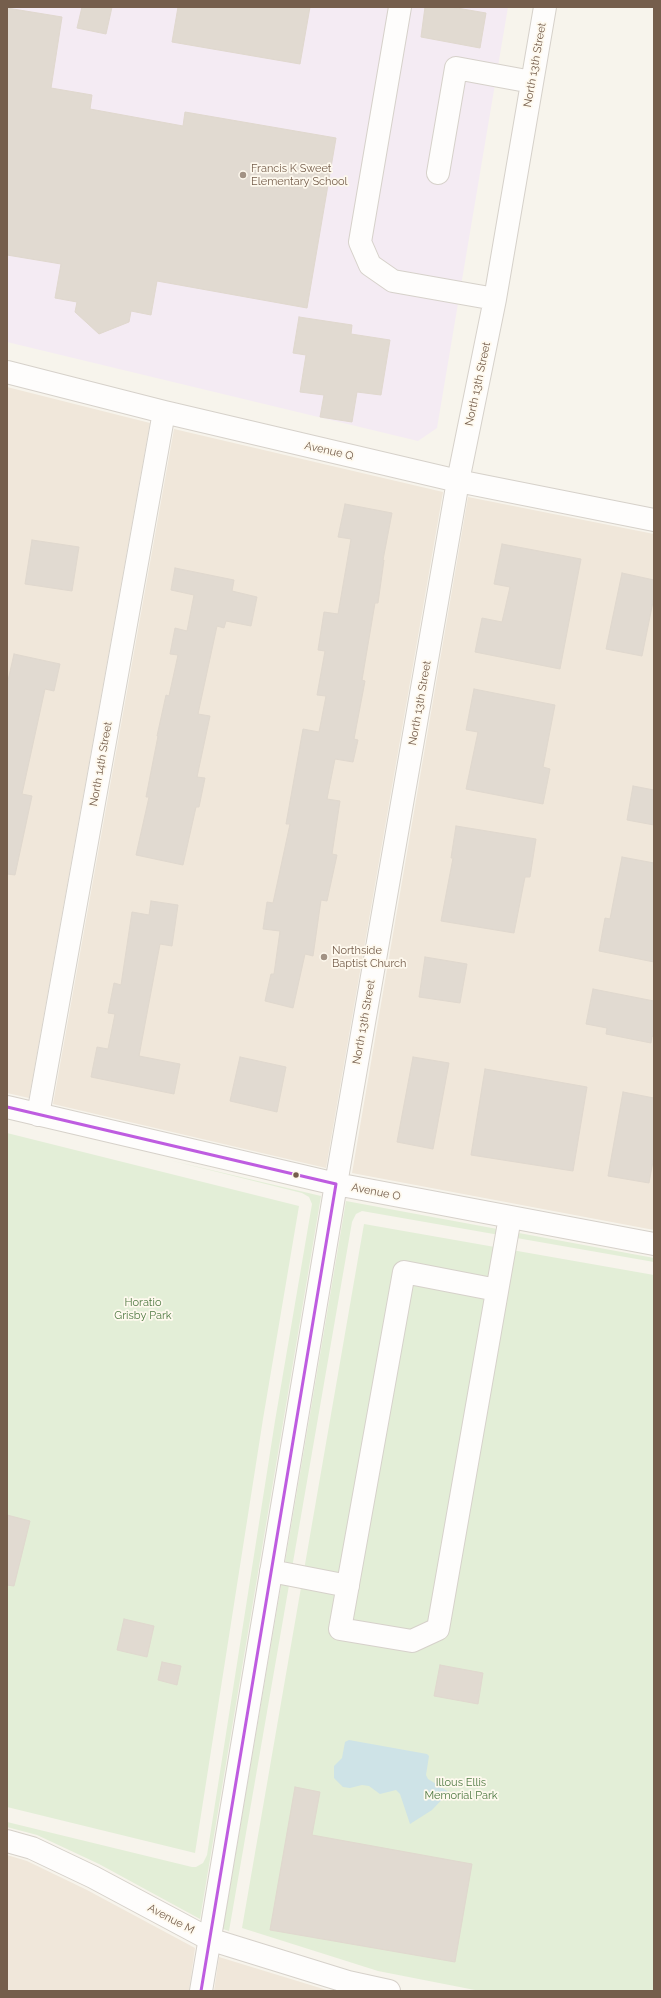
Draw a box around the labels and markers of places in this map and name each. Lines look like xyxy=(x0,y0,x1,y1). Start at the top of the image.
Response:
place label: Francis K Sweet Elementary School xyxy=(251,162,348,188)
marker: Francis K Sweet Elementary School xyxy=(238,170,248,180)
place label: Northside Baptist Church xyxy=(332,944,407,970)
marker: Northside Baptist Church xyxy=(319,952,329,962)
unlabelled marker xyxy=(291,1170,301,1180)

